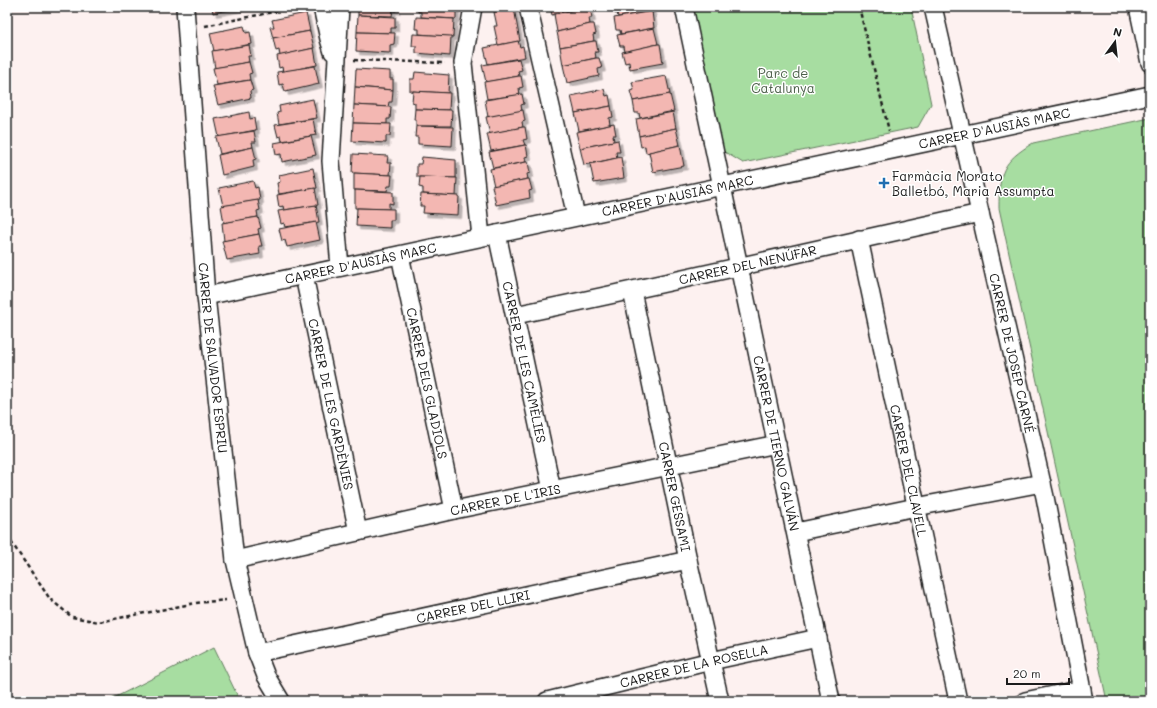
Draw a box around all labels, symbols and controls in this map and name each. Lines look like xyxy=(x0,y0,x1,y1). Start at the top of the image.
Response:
north arrow xyxy=(1095,22,1135,62)
text: N xyxy=(1112,24,1124,40)
park label: Parc de Catalunya xyxy=(751,64,815,96)
street label: CARRER D'AUSIÀS MARC xyxy=(917,103,1072,152)
place label: Farmàcia Morato Balletbó, Maria Assumpta xyxy=(892,167,1055,199)
street label: CARRER D'AUSIÀS MARC xyxy=(600,171,755,220)
marker: Farmàcia Morato Balletbó, Maria Assumpta xyxy=(879,178,889,188)
street label: CARRER D'AUSIÀS MARC xyxy=(283,238,438,287)
street label: CARRER DEL NENÚFAR xyxy=(677,241,818,288)
street label: CARRER DE SALVADOR ESPRIU xyxy=(196,262,232,454)
street label: CARRER DE JOSEP CARNÉ xyxy=(986,271,1039,435)
street label: CARRER DE LES CAMÈLIES xyxy=(499,280,551,444)
street label: CARRER DELS GLADIOLS xyxy=(403,306,452,460)
street label: CARRER DE LES GARDÈNIES xyxy=(305,317,358,491)
street label: CARRER DE TIERNO GALVÁN xyxy=(750,354,804,532)
street label: CARRER DEL CLAVELL xyxy=(887,403,932,539)
street label: CARRER GESSAMI xyxy=(656,440,695,553)
street label: CARRER DE L'IRIS xyxy=(448,479,562,519)
street label: CARRER DEL LLIRI xyxy=(415,585,532,626)
street label: CARRER DE LA ROSELLA xyxy=(618,640,769,691)
scale bar xyxy=(1007,660,1069,686)
text: 20 m xyxy=(1013,665,1041,681)

